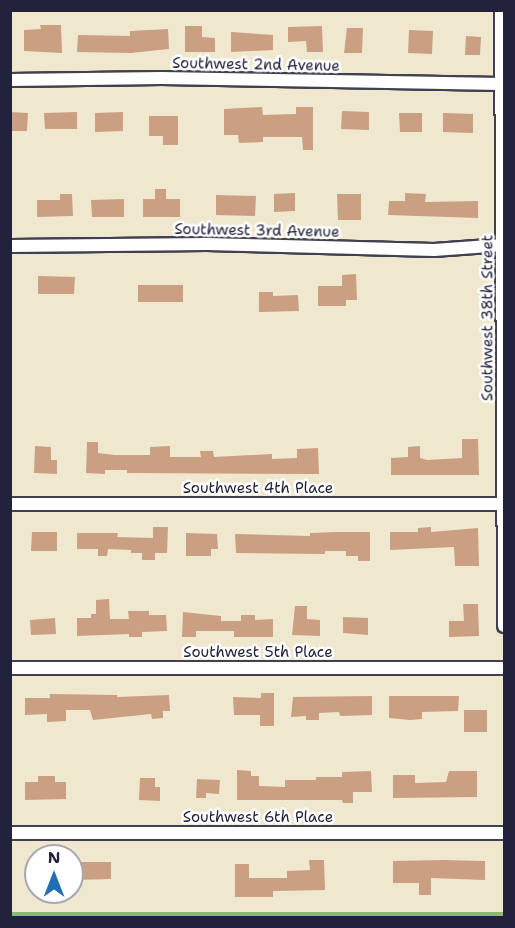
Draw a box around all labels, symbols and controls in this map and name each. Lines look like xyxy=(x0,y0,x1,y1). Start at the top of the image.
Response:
street label: Southwest 2nd Avenue xyxy=(172,55,340,75)
street label: Southwest 3rd Avenue xyxy=(174,221,340,241)
street label: Southwest 38th Street xyxy=(479,235,497,401)
street label: Southwest 4th Place xyxy=(183,480,333,498)
street label: Southwest 5th Place xyxy=(183,644,333,662)
street label: Southwest 6th Place xyxy=(183,809,333,827)
north arrow xyxy=(24,844,84,904)
text: N xyxy=(48,847,60,868)

